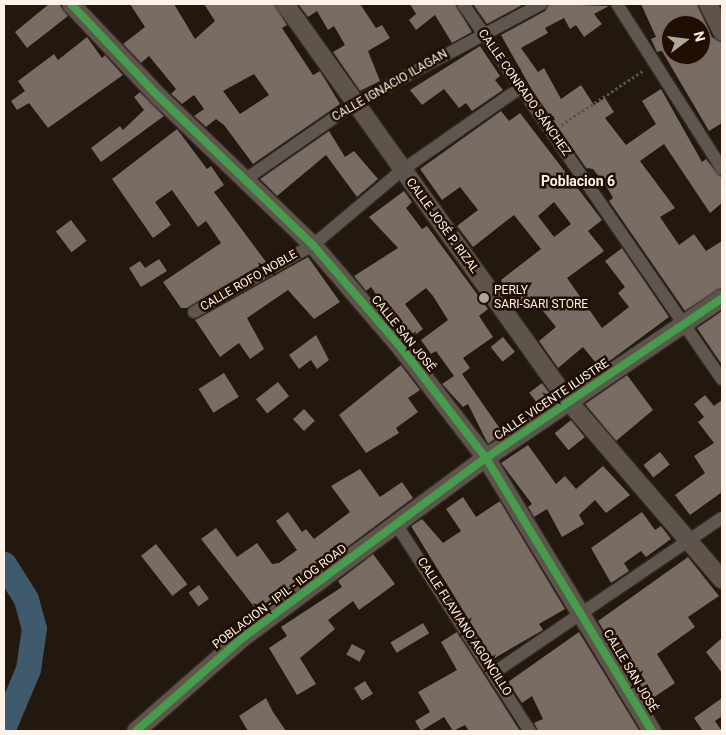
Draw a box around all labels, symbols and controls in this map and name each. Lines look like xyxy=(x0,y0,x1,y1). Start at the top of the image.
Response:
north arrow xyxy=(661,15,711,65)
street label: CALLE CONRADO SÁNCHEZ xyxy=(475,27,573,159)
text: N xyxy=(691,30,709,43)
street label: CALLE IGNACIO ILAGAN xyxy=(330,47,450,125)
district label: Poblacion 6 xyxy=(541,173,615,189)
street label: CALLE JOSÉ P. RIZAL xyxy=(403,176,481,276)
street label: CALLE ROFO NOBLE xyxy=(198,247,300,315)
place label: PERLY SARI-SARI STORE xyxy=(494,284,588,312)
marker: PERLY SARI-SARI STORE xyxy=(478,292,490,304)
street label: CALLE SAN JOSÉ xyxy=(368,293,438,375)
street label: CALLE VICENTE ILUSTRE xyxy=(492,356,612,444)
street label: POBLACION - IPIL - ILOG ROAD xyxy=(210,542,350,652)
street label: CALLE FLAVIANO AGONCILLO xyxy=(414,555,514,699)
street label: CALLE SAN JOSÉ xyxy=(600,627,660,715)

